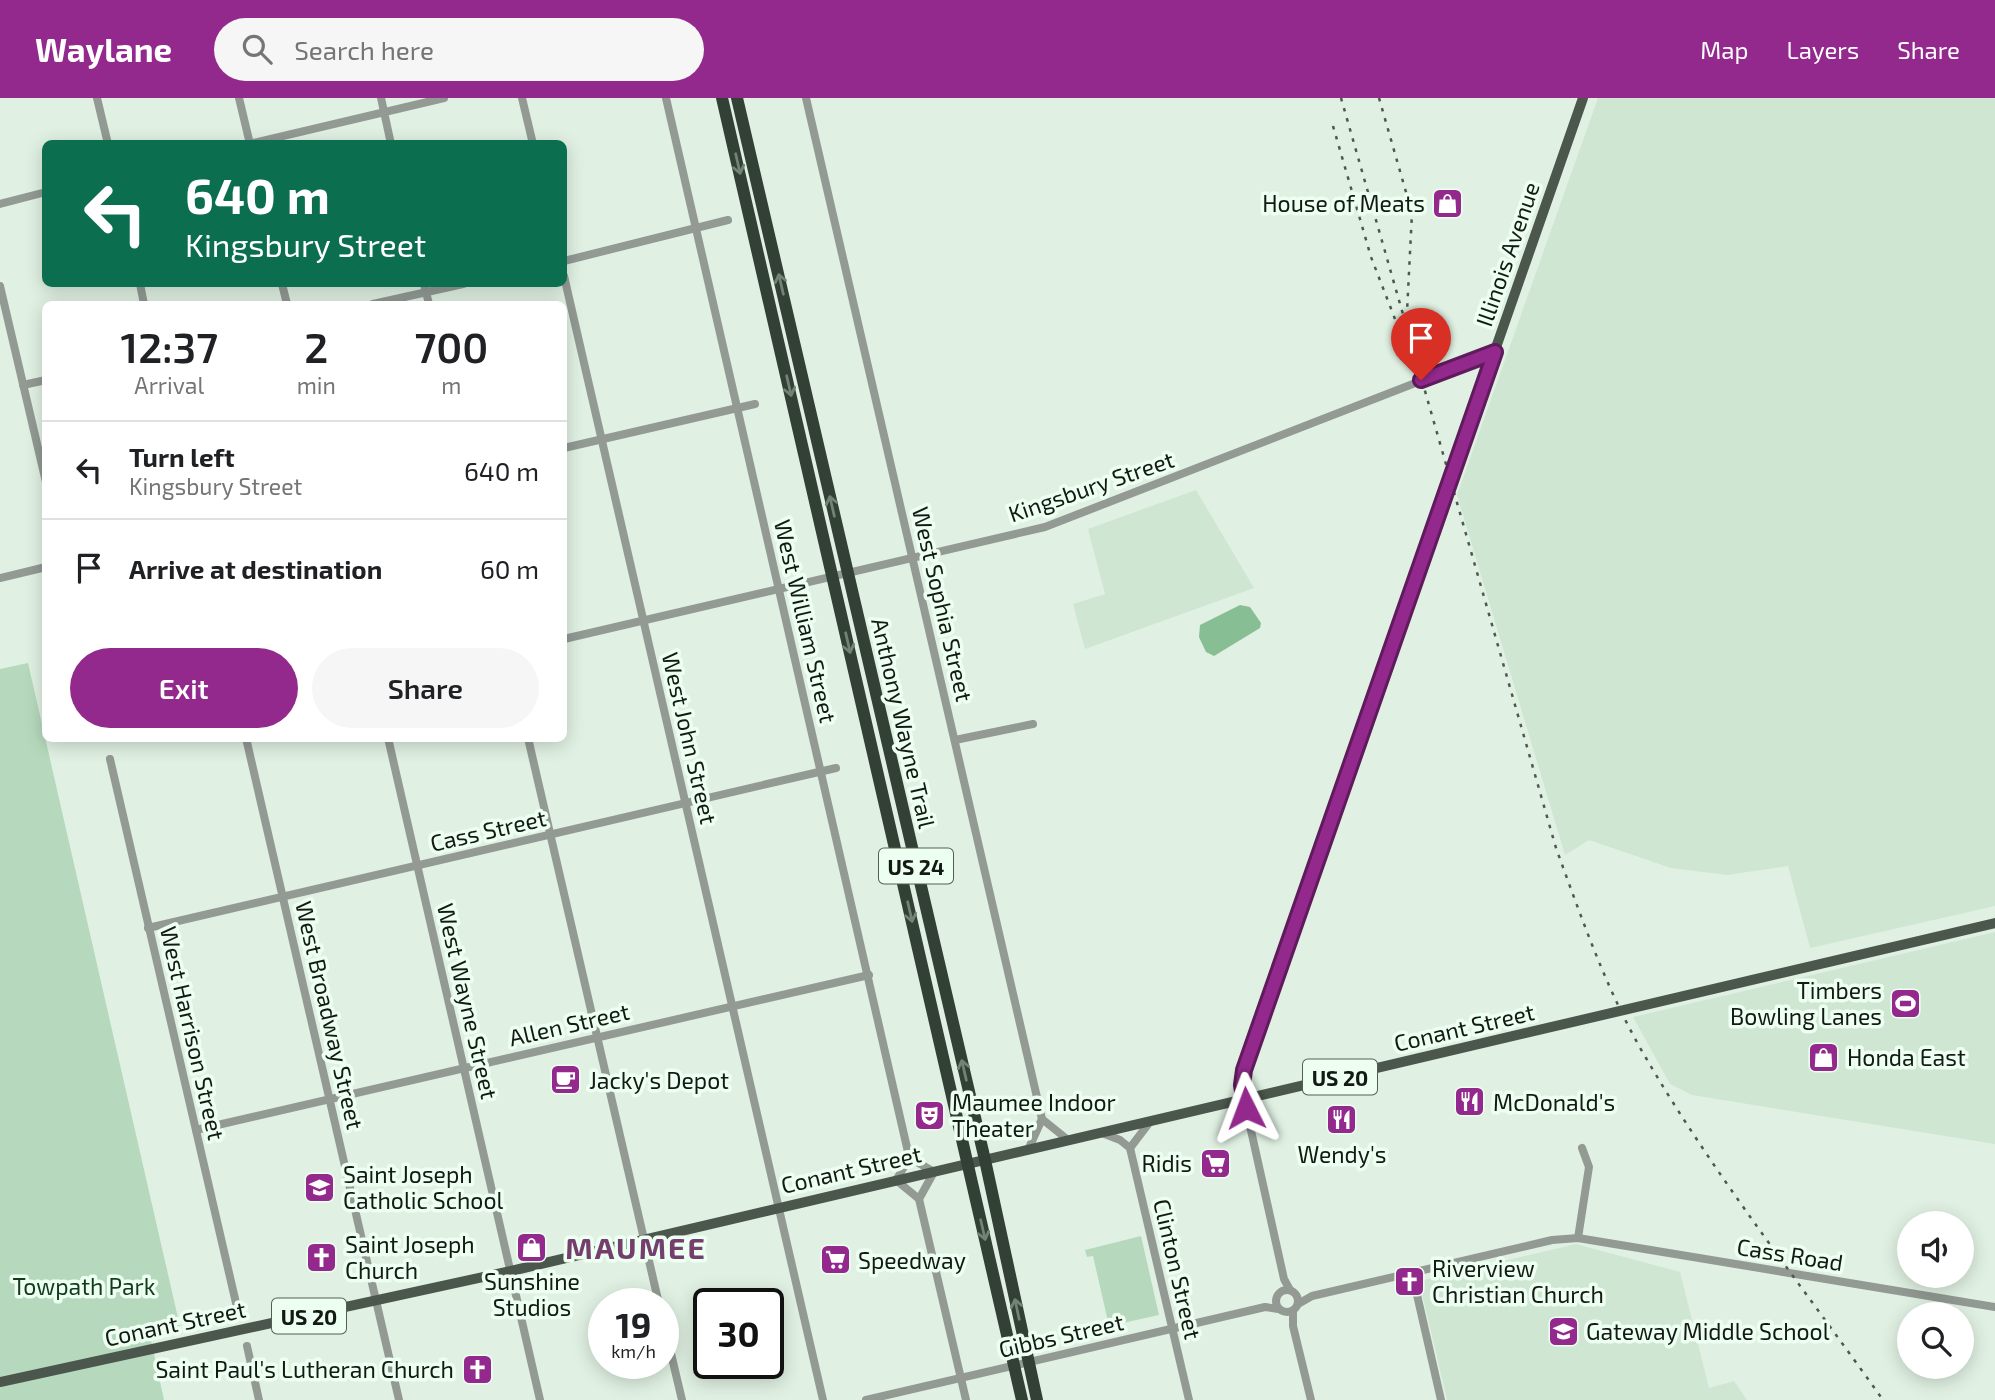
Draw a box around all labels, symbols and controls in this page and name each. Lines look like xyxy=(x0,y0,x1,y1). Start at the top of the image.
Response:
search box xyxy=(214,18,704,81)
text: Waylane xyxy=(35,29,172,69)
icon: search xyxy=(238,30,276,68)
text: Search here xyxy=(294,34,434,65)
text: Map xyxy=(1700,35,1748,64)
text: Layers xyxy=(1786,35,1859,64)
text: Share xyxy=(1897,35,1960,64)
one-way arrow xyxy=(732,153,745,175)
text: 640 m xyxy=(185,165,330,224)
icon: left xyxy=(70,168,161,259)
street label: Illinois Avenue xyxy=(1469,178,1545,330)
shop icon: House of Meats xyxy=(1431,186,1465,220)
place label: House of Meats xyxy=(1262,189,1425,217)
text: Kingsbury Street xyxy=(185,225,426,263)
one-way arrow xyxy=(774,274,787,296)
pin xyxy=(1391,308,1451,380)
icon: arrive xyxy=(1402,319,1440,357)
text: 12:37 xyxy=(121,321,218,371)
text: 2 xyxy=(304,321,328,371)
text: 700 xyxy=(414,321,488,371)
text: Arrival xyxy=(134,371,204,399)
text: min xyxy=(297,371,336,399)
text: m xyxy=(441,371,462,399)
one-way arrow xyxy=(783,374,796,397)
text: Turn left xyxy=(129,441,235,472)
street label: Kingsbury Street xyxy=(1004,444,1178,527)
icon: left xyxy=(70,451,108,489)
text: 640 m xyxy=(464,455,539,486)
text: Kingsbury Street xyxy=(129,472,302,500)
one-way arrow xyxy=(825,495,839,518)
street label: West Sophia Street xyxy=(907,504,979,705)
street label: West William Street xyxy=(769,517,843,726)
icon: arrive xyxy=(70,549,108,587)
text: Arrive at destination xyxy=(129,553,382,584)
text: 60 m xyxy=(480,553,539,584)
street label: Anthony Wayne Trail xyxy=(866,615,942,831)
one-way arrow xyxy=(842,631,855,654)
button: Exit xyxy=(70,648,298,728)
button: Share xyxy=(312,648,539,728)
street label: West John Street xyxy=(657,649,723,827)
street label: Cass Street xyxy=(427,803,549,857)
road number: US 24 xyxy=(879,848,953,884)
street label: West Broadway Street xyxy=(290,898,370,1132)
street label: West Wayne Street xyxy=(432,900,504,1102)
one-way arrow xyxy=(904,900,918,923)
street label: West Harrison Street xyxy=(155,923,231,1143)
place label: Timbers Bowling Lanes xyxy=(1730,976,1882,1030)
sports icon: Timbers Bowling Lanes xyxy=(1888,986,1922,1020)
street label: Allen Street xyxy=(506,997,632,1051)
street label: Conant Street xyxy=(1391,997,1537,1057)
shop icon: Honda East xyxy=(1807,1040,1841,1074)
place label: Honda East xyxy=(1847,1043,1966,1071)
one-way arrow xyxy=(957,1059,970,1082)
road number: US 20 xyxy=(1303,1060,1377,1094)
cafe icon: Jacky's Depot xyxy=(549,1063,583,1097)
place label: Jacky's Depot xyxy=(589,1066,729,1094)
position arrow xyxy=(1209,1071,1283,1145)
restaurant icon: McDonald's xyxy=(1453,1085,1487,1119)
place label: Maumee Indoor Theater xyxy=(952,1088,1116,1142)
place label: McDonald's xyxy=(1493,1088,1615,1116)
theatre icon: Maumee Indoor Theater xyxy=(912,1098,946,1132)
restaurant icon: Wendy's xyxy=(1325,1103,1359,1137)
street label: Conant Street xyxy=(778,1139,924,1199)
place label: Wendy's xyxy=(1298,1140,1386,1168)
supermarket icon: Ridis xyxy=(1198,1146,1232,1180)
place label: Ridis xyxy=(1142,1149,1192,1177)
place label: Saint Joseph Catholic School xyxy=(343,1160,503,1214)
school or university icon: Saint Joseph Catholic School xyxy=(303,1170,337,1204)
street label: Clinton Street xyxy=(1148,1196,1208,1342)
map controls xyxy=(1897,1211,1974,1379)
button: sound xyxy=(1897,1211,1974,1288)
one-way arrow xyxy=(977,1218,991,1241)
district label: MAUMEE xyxy=(565,1229,707,1265)
place label: Saint Joseph Church xyxy=(345,1230,475,1284)
shop icon: Sunshine Studios xyxy=(515,1230,549,1264)
street label: Cass Road xyxy=(1735,1232,1845,1276)
church icon: Saint Joseph Church xyxy=(305,1240,339,1274)
supermarket icon: Speedway xyxy=(818,1243,852,1277)
place label: Speedway xyxy=(858,1246,966,1274)
place label: Riverview Christian Church xyxy=(1432,1254,1604,1308)
church icon: Riverview Christian Church xyxy=(1392,1264,1426,1298)
place label: Sunshine Studios xyxy=(484,1267,580,1321)
park label: Towpath Park xyxy=(13,1272,156,1300)
speed limit sign: 30 xyxy=(693,1288,784,1379)
street label: Conant Street xyxy=(102,1294,248,1352)
road number: US 20 xyxy=(272,1298,346,1334)
one-way arrow xyxy=(1010,1298,1024,1321)
button: search xyxy=(1897,1302,1974,1379)
text: 19 xyxy=(616,1303,651,1345)
street label: Gibbs Street xyxy=(996,1307,1126,1363)
school or university icon: Gateway Middle School xyxy=(1546,1314,1580,1348)
place label: Gateway Middle School xyxy=(1586,1317,1830,1345)
text: km/h xyxy=(611,1340,656,1362)
church icon: Saint Paul's Lutheran Church xyxy=(460,1352,494,1386)
place label: Saint Paul's Lutheran Church xyxy=(155,1355,454,1383)

